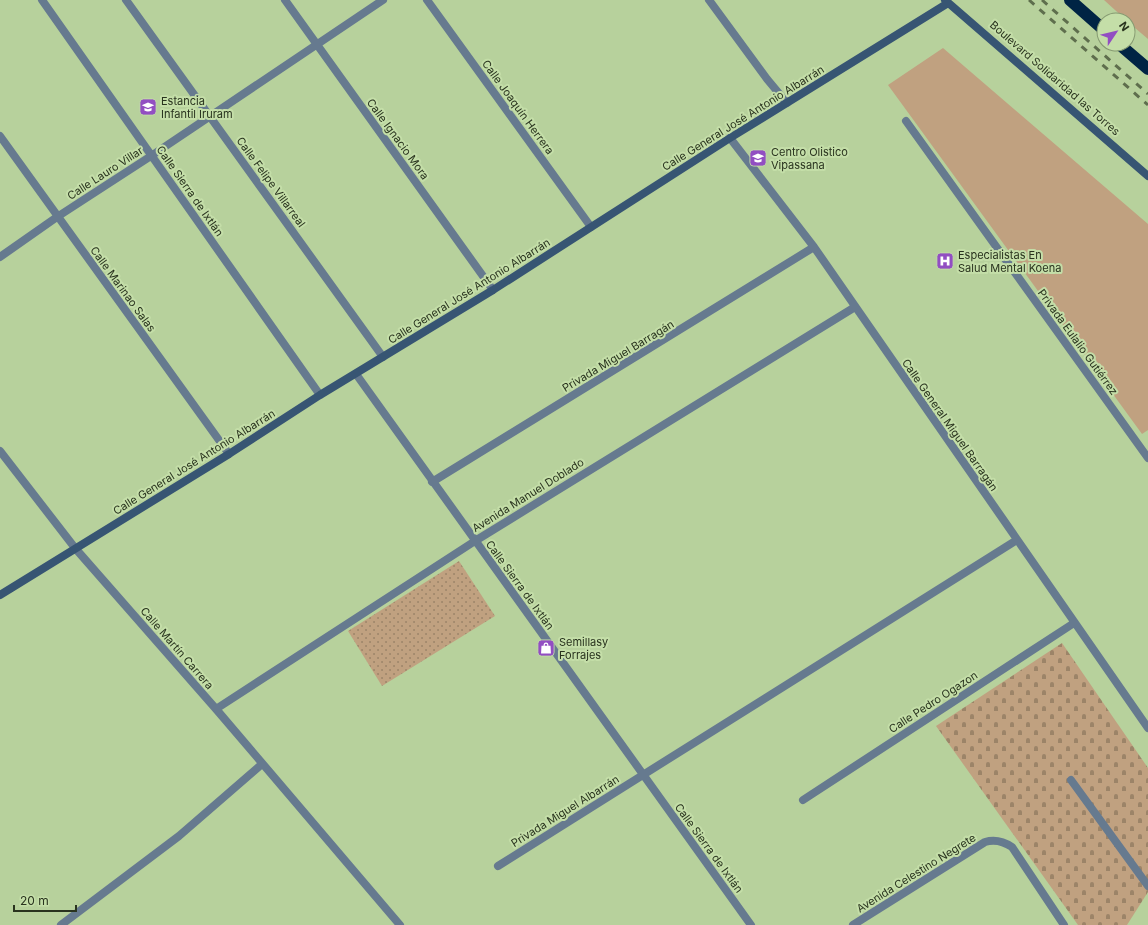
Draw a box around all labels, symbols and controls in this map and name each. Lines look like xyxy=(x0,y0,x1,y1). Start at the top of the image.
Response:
north arrow xyxy=(1096,12,1136,52)
street label: Boulevard Solidaridad las Torres xyxy=(987,18,1123,138)
text: N xyxy=(1116,19,1132,34)
street label: Calle Joaquín Herrera xyxy=(479,57,557,157)
street label: Calle General José Antonio Albarrán xyxy=(659,62,827,174)
place label: Estancia Infantil Iruram xyxy=(161,94,233,121)
street label: Calle Ignacio Mora xyxy=(364,96,432,182)
school or university icon: Estancia Infantil Iruram xyxy=(138,97,158,117)
street label: Calle Felipe Villarreal xyxy=(233,134,309,230)
street label: Calle Lauro Villar xyxy=(64,143,146,203)
street label: Calle Sierra de Ixtlán xyxy=(154,143,226,239)
place label: Centro Olistico Vipassana xyxy=(771,145,848,172)
school or university icon: Centro Olistico Vipassana xyxy=(748,148,768,168)
street label: Calle General José Antonio Albarrán xyxy=(385,235,553,347)
street label: Calle Marinao Salas xyxy=(87,243,159,335)
place label: Especialistas En Salud Mental Koena xyxy=(958,248,1061,275)
hospital icon: Especialistas En Salud Mental Koena xyxy=(935,251,955,271)
street label: Privada Eulalio Gutiérrez xyxy=(1035,286,1121,398)
street label: Privada Miguel Barragán xyxy=(560,317,676,395)
street label: Calle General Miguel Barragán xyxy=(899,356,1001,494)
street label: Calle General José Antonio Albarrán xyxy=(110,406,278,518)
street label: Avenida Manuel Doblado xyxy=(470,455,587,535)
street label: Calle Sierra de Ixtlán xyxy=(483,537,557,633)
street label: Calle Martín Carrera xyxy=(137,604,217,692)
place label: Semillasy Forrajes xyxy=(559,635,608,662)
shop icon: Semillasy Forrajes xyxy=(536,638,556,658)
street label: Calle Pedro Ogazon xyxy=(886,668,980,736)
street label: Privada Miguel Albarrán xyxy=(508,772,622,850)
street label: Calle Sierra de Ixtlán xyxy=(672,800,746,896)
street label: Avenida Celestino Negrete xyxy=(854,831,978,915)
scale bar xyxy=(14,887,76,913)
text: 20 m xyxy=(20,893,49,908)

